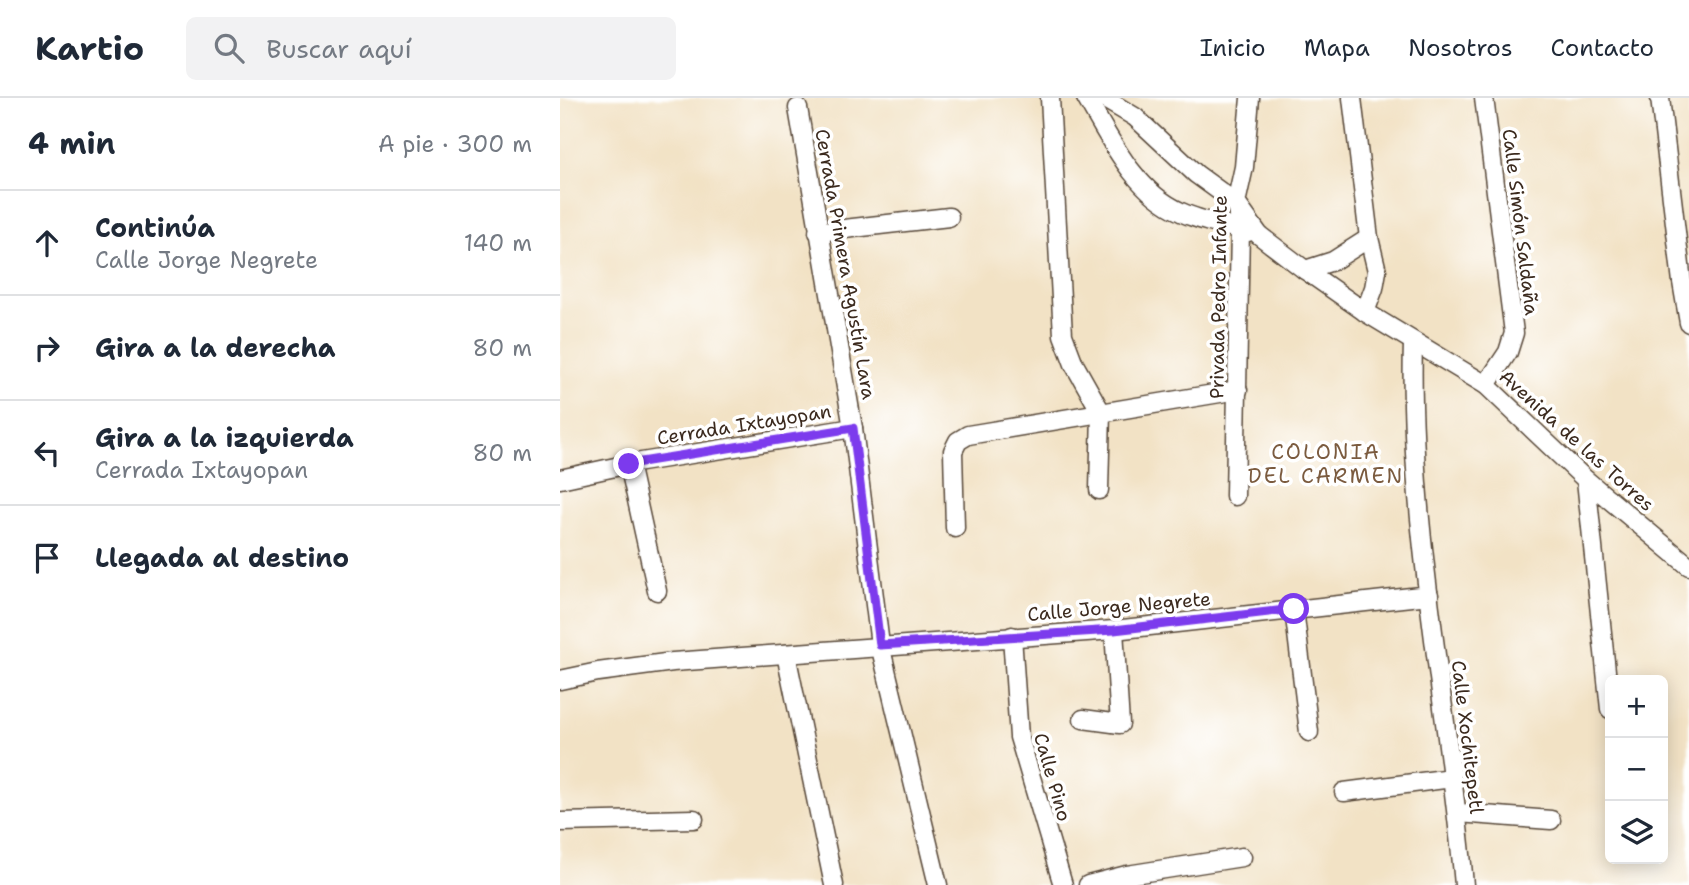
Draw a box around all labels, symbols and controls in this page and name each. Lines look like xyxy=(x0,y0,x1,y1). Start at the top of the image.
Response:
search box xyxy=(186,17,676,80)
text: Kartio xyxy=(35,26,144,71)
icon: search xyxy=(210,29,248,67)
text: Buscar aquí xyxy=(266,31,412,66)
text: Inicio xyxy=(1200,32,1266,64)
text: Mapa xyxy=(1304,32,1370,64)
text: Nosotros xyxy=(1408,32,1513,64)
text: Contacto xyxy=(1551,32,1654,64)
text: 4 min xyxy=(28,123,115,164)
street label: Cerrada Primera Agustín Lara xyxy=(809,127,882,401)
street label: Calle Simón Saldaña xyxy=(1497,127,1544,317)
text: A pie · 300 m xyxy=(378,129,532,159)
street label: Privada Pedro Infante xyxy=(1204,195,1233,399)
text: Continúa xyxy=(95,210,215,245)
icon: ahead xyxy=(28,224,66,262)
text: 140 m xyxy=(464,228,532,258)
text: Calle Jorge Negrete xyxy=(95,245,318,275)
icon: right xyxy=(28,329,66,367)
text: Gira a la derecha xyxy=(95,330,336,365)
text: 80 m xyxy=(473,333,532,363)
street label: Avenida de las Torres xyxy=(1494,364,1659,517)
street label: Cerrada Ixtayopan xyxy=(655,398,833,451)
text: Gira a la izquierda xyxy=(95,420,354,455)
icon: left xyxy=(28,434,66,472)
text: 80 m xyxy=(473,438,532,468)
district label: COLONIA DEL CARMEN xyxy=(1248,438,1404,490)
route end xyxy=(613,448,644,479)
text: Cerrada Ixtayopan xyxy=(95,455,308,485)
icon: arrive xyxy=(28,539,66,577)
text: Llegada al destino xyxy=(95,540,349,575)
street label: Calle Jorge Negrete xyxy=(1026,586,1212,627)
route start xyxy=(1278,593,1309,624)
street label: Calle Xochitepetl xyxy=(1446,659,1489,815)
map controls xyxy=(1605,675,1668,864)
button: + xyxy=(1605,675,1668,738)
street label: Calle Pino xyxy=(1028,730,1077,824)
button: − xyxy=(1605,738,1668,801)
button: layers xyxy=(1605,801,1668,864)

